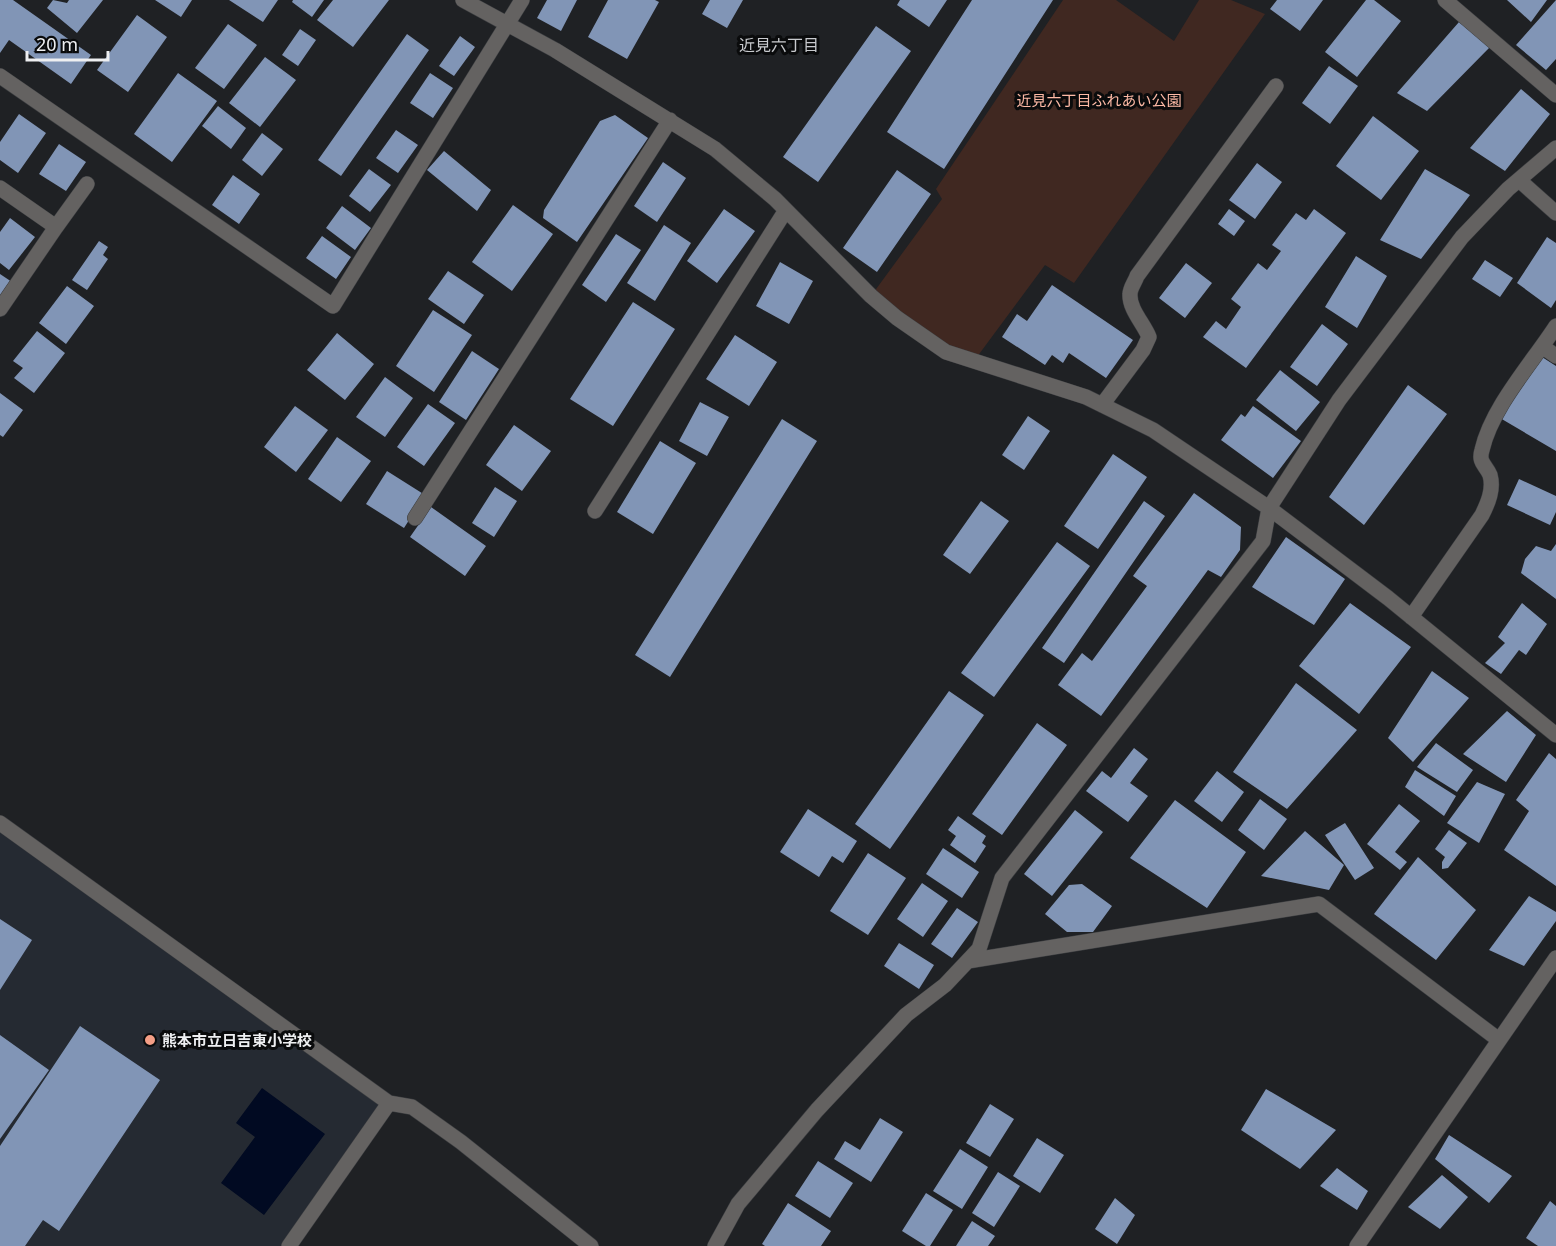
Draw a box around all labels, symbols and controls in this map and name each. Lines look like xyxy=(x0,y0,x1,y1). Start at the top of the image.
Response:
scale bar xyxy=(27,24,108,62)
text: 20 m xyxy=(36,32,78,56)
district label: 近見六丁目 xyxy=(739,34,819,56)
park label: 近見六丁目ふれあい公園 xyxy=(1016,90,1182,110)
place label: 熊本市立日吉東小学校 xyxy=(162,1030,312,1050)
marker: 熊本市立日吉東小学校 xyxy=(143,1033,157,1047)

